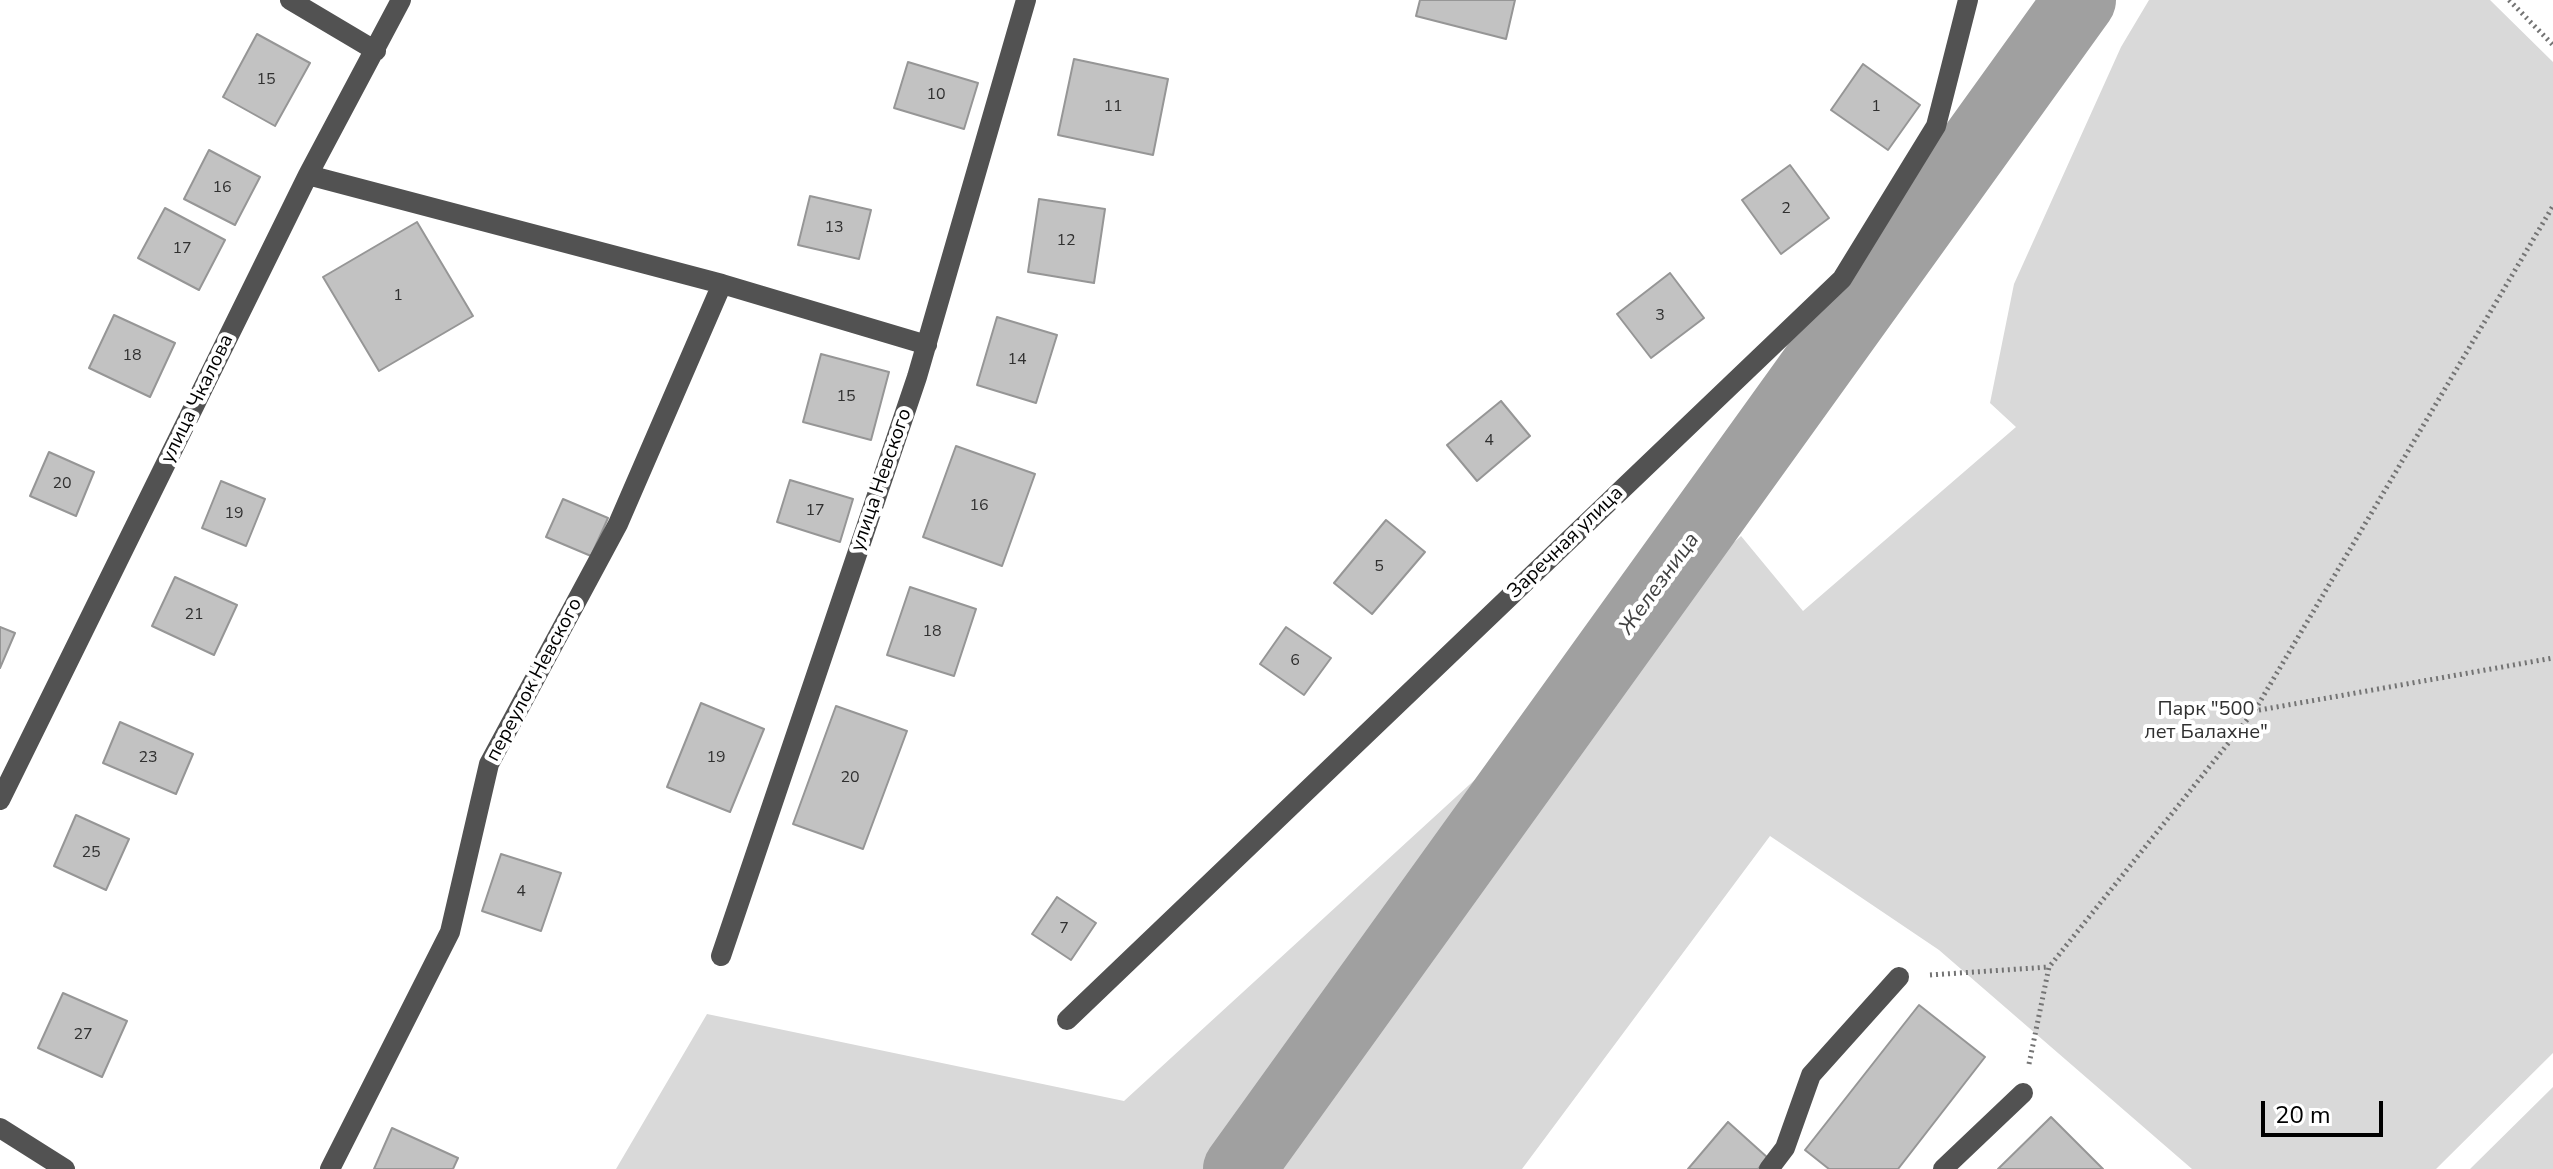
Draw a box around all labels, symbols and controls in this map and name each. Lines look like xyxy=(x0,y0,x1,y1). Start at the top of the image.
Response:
house number: 15 xyxy=(256,70,276,90)
house number: 10 xyxy=(926,85,946,105)
house number: 11 xyxy=(1103,97,1123,117)
house number: 1 xyxy=(1871,97,1881,117)
house number: 16 xyxy=(212,178,232,198)
house number: 2 xyxy=(1781,199,1791,219)
house number: 13 xyxy=(824,218,844,238)
house number: 12 xyxy=(1056,231,1076,251)
house number: 17 xyxy=(172,239,192,259)
house number: 1 xyxy=(393,286,403,306)
house number: 3 xyxy=(1655,306,1665,326)
street label: улица Чкалова xyxy=(156,331,240,467)
house number: 18 xyxy=(122,346,142,366)
house number: 14 xyxy=(1007,350,1027,370)
house number: 15 xyxy=(836,387,856,407)
street label: улица Невского xyxy=(846,406,918,554)
house number: 4 xyxy=(1484,431,1494,451)
house number: 20 xyxy=(52,474,72,494)
street label: Заречная улица xyxy=(1503,482,1629,604)
house number: 16 xyxy=(969,496,989,516)
house number: 17 xyxy=(805,501,825,521)
house number: 19 xyxy=(224,504,244,524)
water label: Железница xyxy=(1614,528,1706,640)
house number: 5 xyxy=(1374,557,1384,577)
street label: переулок Невского xyxy=(482,594,588,766)
house number: 21 xyxy=(184,605,204,625)
house number: 18 xyxy=(922,622,942,642)
house number: 6 xyxy=(1290,651,1300,671)
park label: Парк "500 лет Балахне" xyxy=(2144,698,2268,745)
house number: 23 xyxy=(138,748,158,768)
house number: 19 xyxy=(706,748,726,768)
house number: 20 xyxy=(840,768,860,788)
house number: 25 xyxy=(81,843,101,863)
house number: 4 xyxy=(516,882,526,902)
house number: 7 xyxy=(1059,919,1069,939)
house number: 27 xyxy=(73,1025,93,1045)
scale bar xyxy=(2265,1085,2387,1135)
text: 20 m xyxy=(2275,1099,2331,1131)

